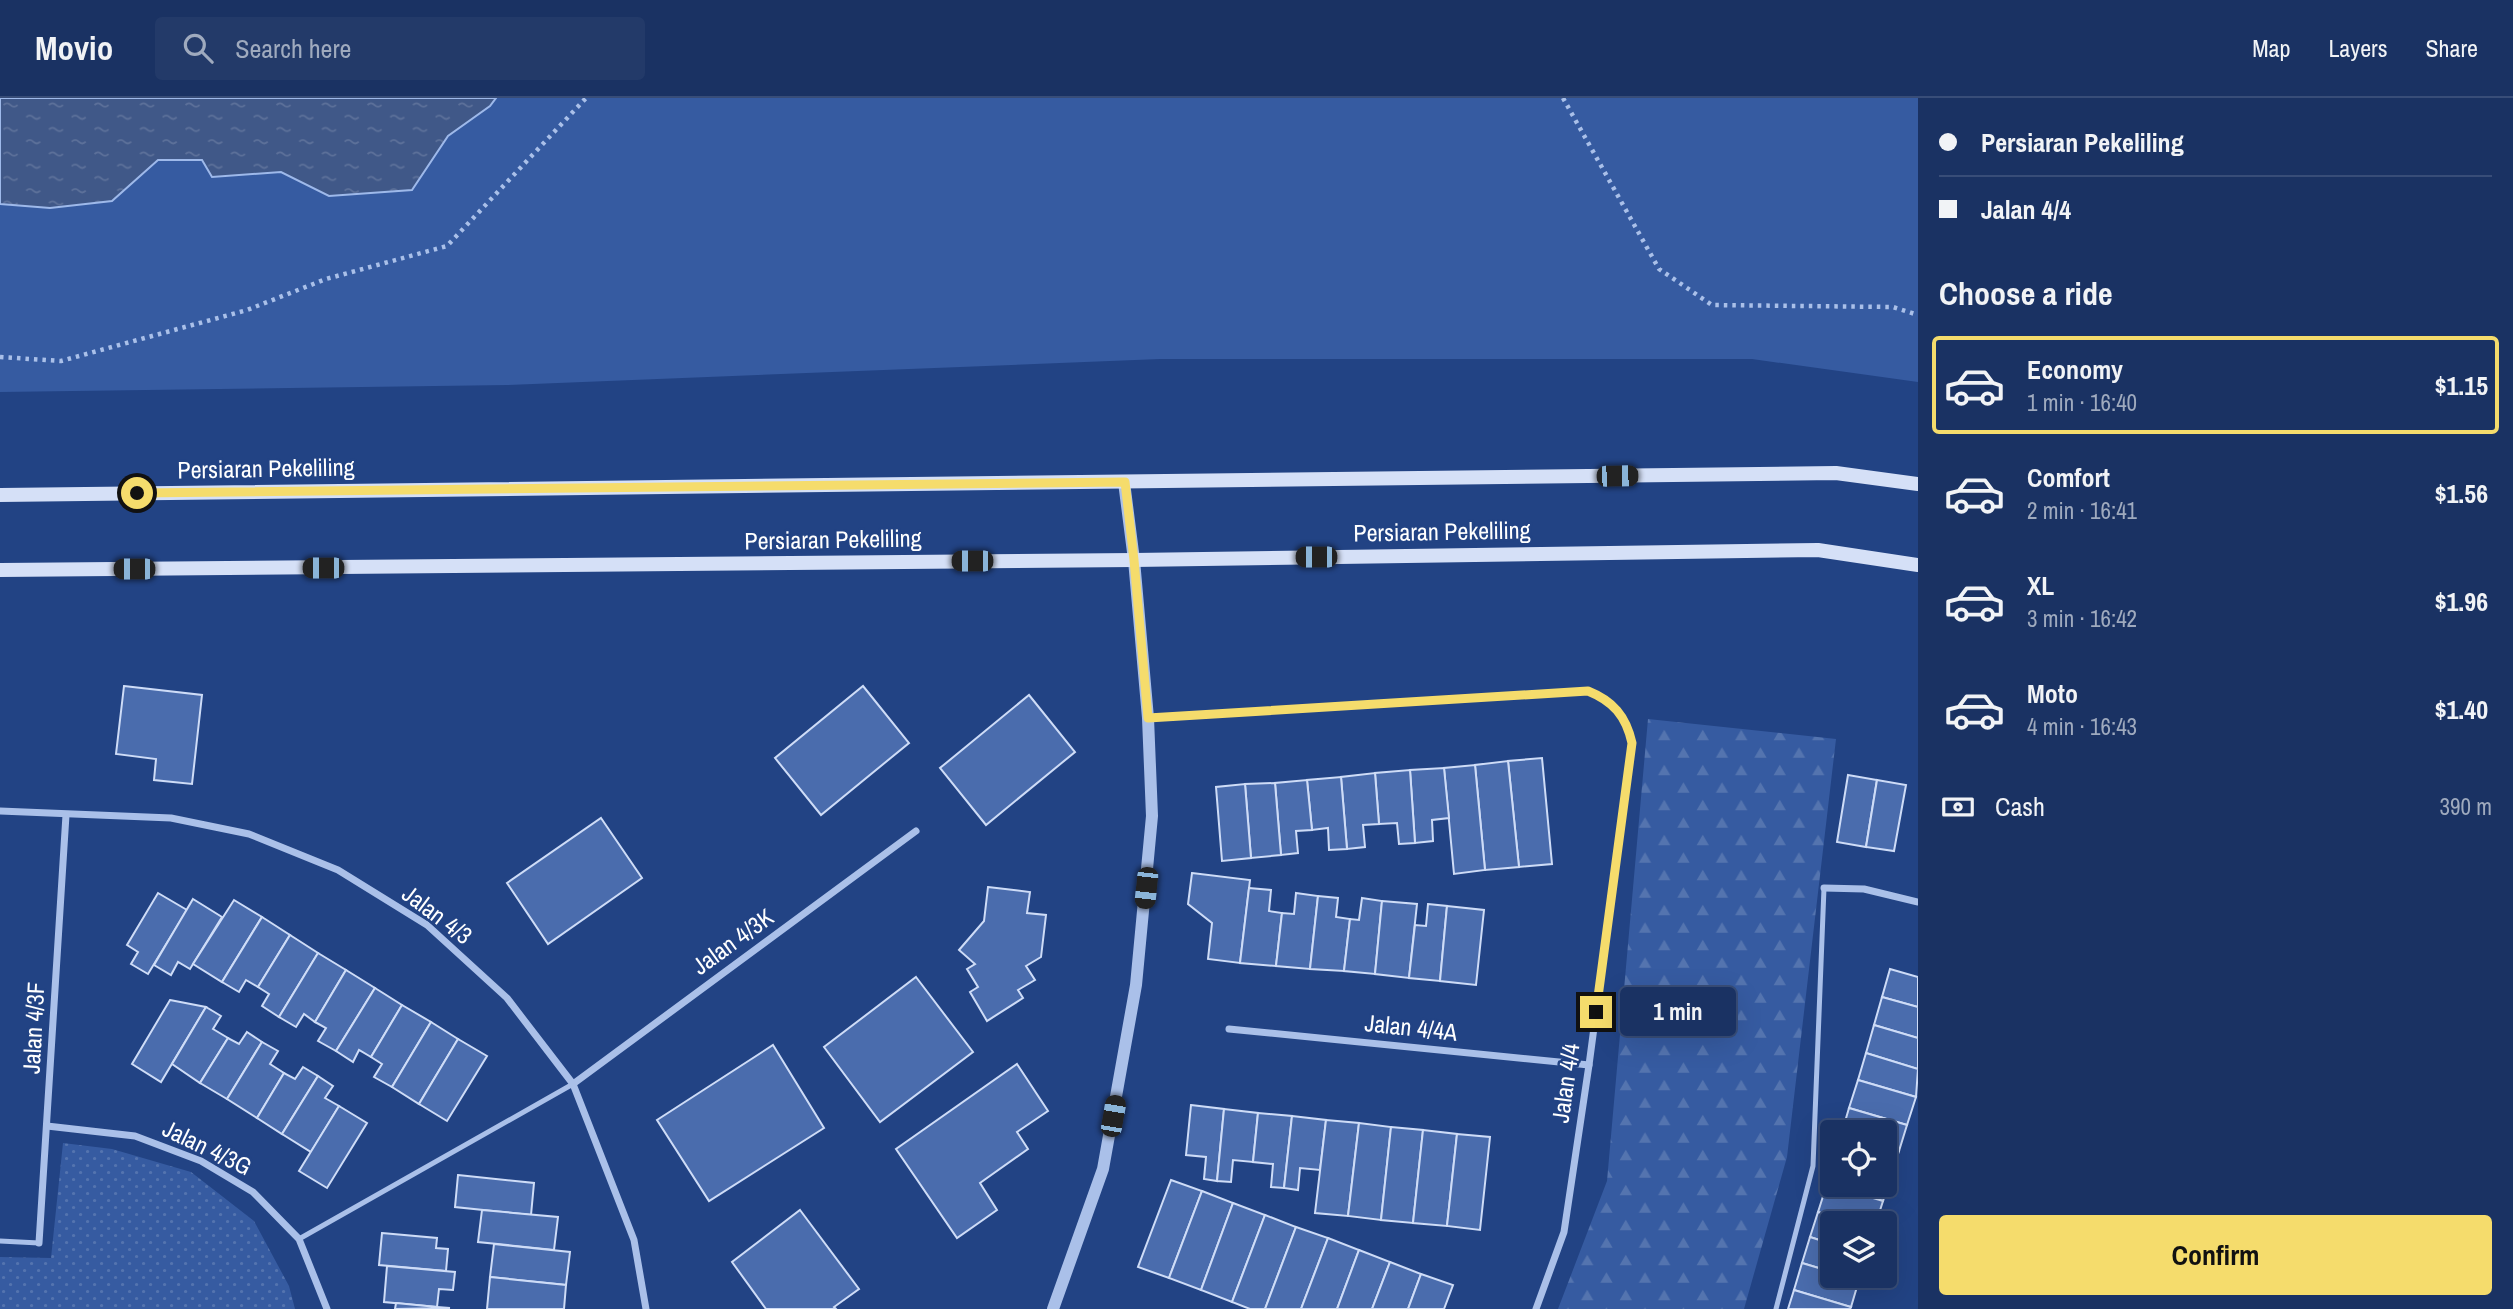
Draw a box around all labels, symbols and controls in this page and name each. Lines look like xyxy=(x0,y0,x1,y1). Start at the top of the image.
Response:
search box xyxy=(155,17,645,80)
text: Movio xyxy=(35,26,113,70)
icon: search xyxy=(179,29,217,67)
text: Search here xyxy=(235,31,351,66)
text: Map xyxy=(2252,32,2290,64)
text: Layers xyxy=(2328,32,2387,64)
text: Share xyxy=(2425,32,2478,64)
text: Persiaran Pekeliling xyxy=(1981,125,2184,160)
text: Jalan 4/4 xyxy=(1981,192,2071,227)
text: Choose a ride xyxy=(1939,272,2113,315)
text: Economy xyxy=(2027,352,2123,387)
icon: car xyxy=(1943,354,2006,417)
text: $1.15 xyxy=(2435,368,2488,403)
text: 1 min · 16:40 xyxy=(2027,387,2137,418)
street label: Persiaran Pekeliling xyxy=(177,450,355,486)
text: Comfort xyxy=(2027,460,2110,495)
icon: car xyxy=(1943,462,2006,525)
car xyxy=(1596,465,1639,487)
text: $1.56 xyxy=(2435,476,2488,511)
route start xyxy=(121,477,153,509)
text: 2 min · 16:41 xyxy=(2027,495,2137,526)
street label: Persiaran Pekeliling xyxy=(1353,513,1531,549)
street label: Persiaran Pekeliling xyxy=(744,521,922,557)
car xyxy=(1296,547,1338,568)
car xyxy=(952,551,994,572)
car xyxy=(303,558,345,579)
car xyxy=(114,559,156,580)
text: XL xyxy=(2027,568,2054,603)
icon: car xyxy=(1943,570,2006,633)
text: $1.96 xyxy=(2435,584,2488,619)
text: 3 min · 16:42 xyxy=(2027,603,2137,634)
text: Moto xyxy=(2027,676,2078,711)
icon: car xyxy=(1943,678,2006,741)
text: $1.40 xyxy=(2435,692,2488,727)
text: 4 min · 16:43 xyxy=(2027,711,2137,742)
icon: cash xyxy=(1939,788,1977,826)
text: Cash xyxy=(1995,789,2045,824)
text: 390 m xyxy=(2440,791,2492,822)
car xyxy=(1134,866,1159,910)
street label: Jalan 4/3 xyxy=(396,877,479,951)
street label: Jalan 4/3K xyxy=(685,901,779,981)
street label: Jalan 4/3F xyxy=(15,981,51,1075)
callout: 1 min xyxy=(1620,988,1736,1037)
route end xyxy=(1580,996,1612,1028)
text: 1 min xyxy=(1653,996,1703,1027)
street label: Jalan 4/4A xyxy=(1363,1006,1460,1048)
street label: Jalan 4/4 xyxy=(1544,1041,1586,1125)
car xyxy=(1100,1093,1127,1139)
street label: Jalan 4/3G xyxy=(158,1112,257,1182)
map controls xyxy=(1820,1120,1897,1288)
button: locate xyxy=(1820,1120,1897,1197)
button: layers xyxy=(1820,1211,1897,1288)
button: Confirm xyxy=(1939,1215,2492,1295)

